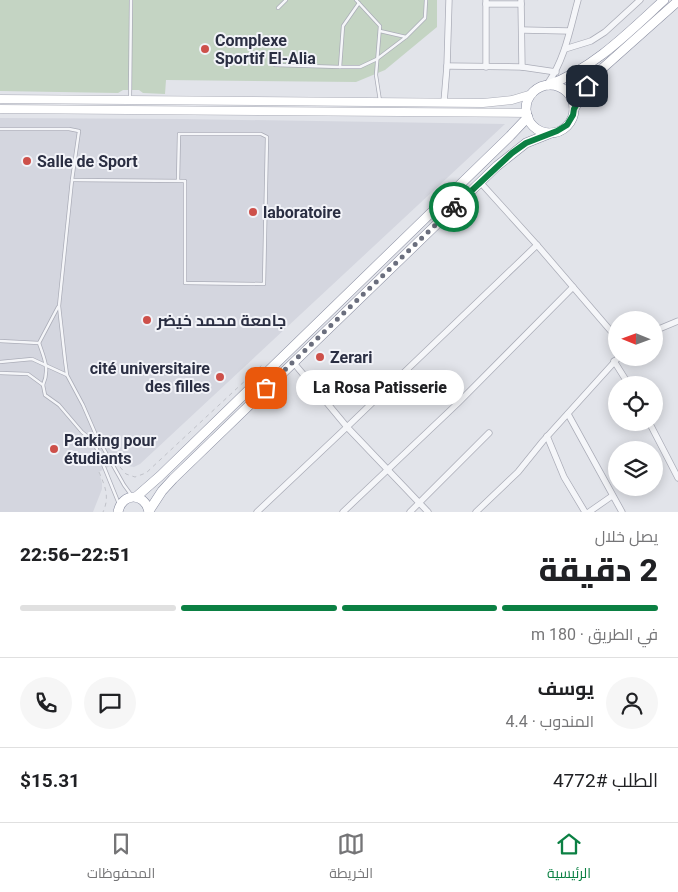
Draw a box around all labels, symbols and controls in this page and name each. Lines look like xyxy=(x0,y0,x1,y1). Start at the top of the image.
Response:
place label: Complexe Sportif El-Alia xyxy=(215,31,316,68)
marker: Complexe Sportif El-Alia xyxy=(199,43,211,55)
pin xyxy=(566,65,608,107)
icon: home xyxy=(573,72,601,100)
place label: Salle de Sport xyxy=(37,152,138,171)
marker: Salle de Sport xyxy=(21,155,33,167)
courier xyxy=(429,182,479,232)
icon: bike xyxy=(440,193,468,221)
place label: laboratoire xyxy=(263,203,341,222)
marker: laboratoire xyxy=(247,206,259,218)
place label: جامعة محمد خيضر xyxy=(156,311,286,330)
north arrow xyxy=(608,311,662,366)
map controls xyxy=(608,311,663,496)
marker: جامعة محمد خيضر xyxy=(141,314,153,326)
place label: Zerari xyxy=(330,348,372,367)
marker: Zerari xyxy=(314,351,326,363)
place label: cité universitaire des filles xyxy=(90,359,210,396)
pin xyxy=(245,367,287,409)
callout: La Rosa Patisserie xyxy=(296,370,464,406)
marker: cité universitaire des filles xyxy=(214,371,226,383)
icon: bag xyxy=(252,374,280,402)
button: locate xyxy=(608,376,663,431)
text: La Rosa Patisserie xyxy=(313,378,447,397)
place label: Parking pour étudiants xyxy=(64,431,157,468)
button: layers xyxy=(608,441,663,496)
marker: Parking pour étudiants xyxy=(48,443,60,455)
text: يصل خلال xyxy=(595,527,658,546)
text: 22:51–22:56 xyxy=(20,543,131,566)
text: 2 دقيقة xyxy=(539,551,658,589)
text: في الطريق · 180 m xyxy=(531,625,658,644)
button: phone xyxy=(20,677,72,729)
button: chat xyxy=(84,677,136,729)
text: يوسف xyxy=(538,677,594,700)
button: person xyxy=(606,677,658,729)
text: المندوب · 4.4 xyxy=(506,712,594,731)
text: $15.31 xyxy=(20,769,80,792)
text: الطلب #4772 xyxy=(553,769,658,792)
tab: المحفوظات xyxy=(87,830,155,886)
tab: الخريطة xyxy=(329,830,373,886)
tab: الرئيسية xyxy=(547,830,591,886)

